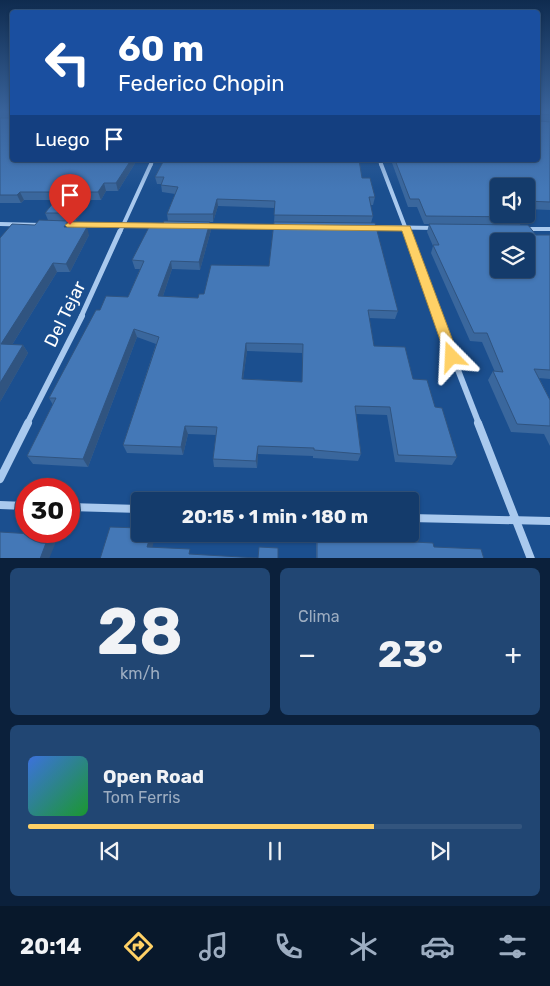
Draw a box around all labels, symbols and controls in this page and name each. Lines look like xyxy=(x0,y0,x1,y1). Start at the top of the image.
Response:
text: 60 m xyxy=(118,28,204,70)
icon: left xyxy=(35,30,100,95)
text: Federico Chopin xyxy=(118,70,285,97)
icon: arrive xyxy=(100,125,128,153)
text: Luego xyxy=(35,128,90,151)
pin xyxy=(49,174,91,225)
map controls xyxy=(490,178,535,278)
button: sound xyxy=(490,178,535,223)
icon: arrive xyxy=(56,181,84,209)
button: layers xyxy=(490,233,535,278)
street label: Del Tejar xyxy=(40,277,91,351)
position arrow xyxy=(425,330,477,382)
speed limit sign: 30 xyxy=(15,478,80,543)
text: 20:15 · 1 min · 180 m xyxy=(182,505,368,528)
text: 28 xyxy=(97,593,183,670)
text: Clima xyxy=(298,607,339,626)
text: 23° xyxy=(378,631,443,677)
text: − xyxy=(298,638,316,671)
text: + xyxy=(505,638,522,671)
text: km/h xyxy=(120,664,160,683)
text: Open Road xyxy=(103,765,204,788)
text: Tom Ferris xyxy=(103,788,180,807)
icon: previous xyxy=(96,837,124,865)
icon: pause xyxy=(261,837,289,865)
icon: next xyxy=(426,837,454,865)
icon: directions xyxy=(121,929,156,964)
icon: music xyxy=(196,929,231,964)
icon: phone xyxy=(271,929,306,964)
icon: climate xyxy=(346,929,381,964)
icon: car xyxy=(420,929,455,964)
icon: filters xyxy=(495,929,530,964)
text: 20:14 xyxy=(20,933,82,960)

